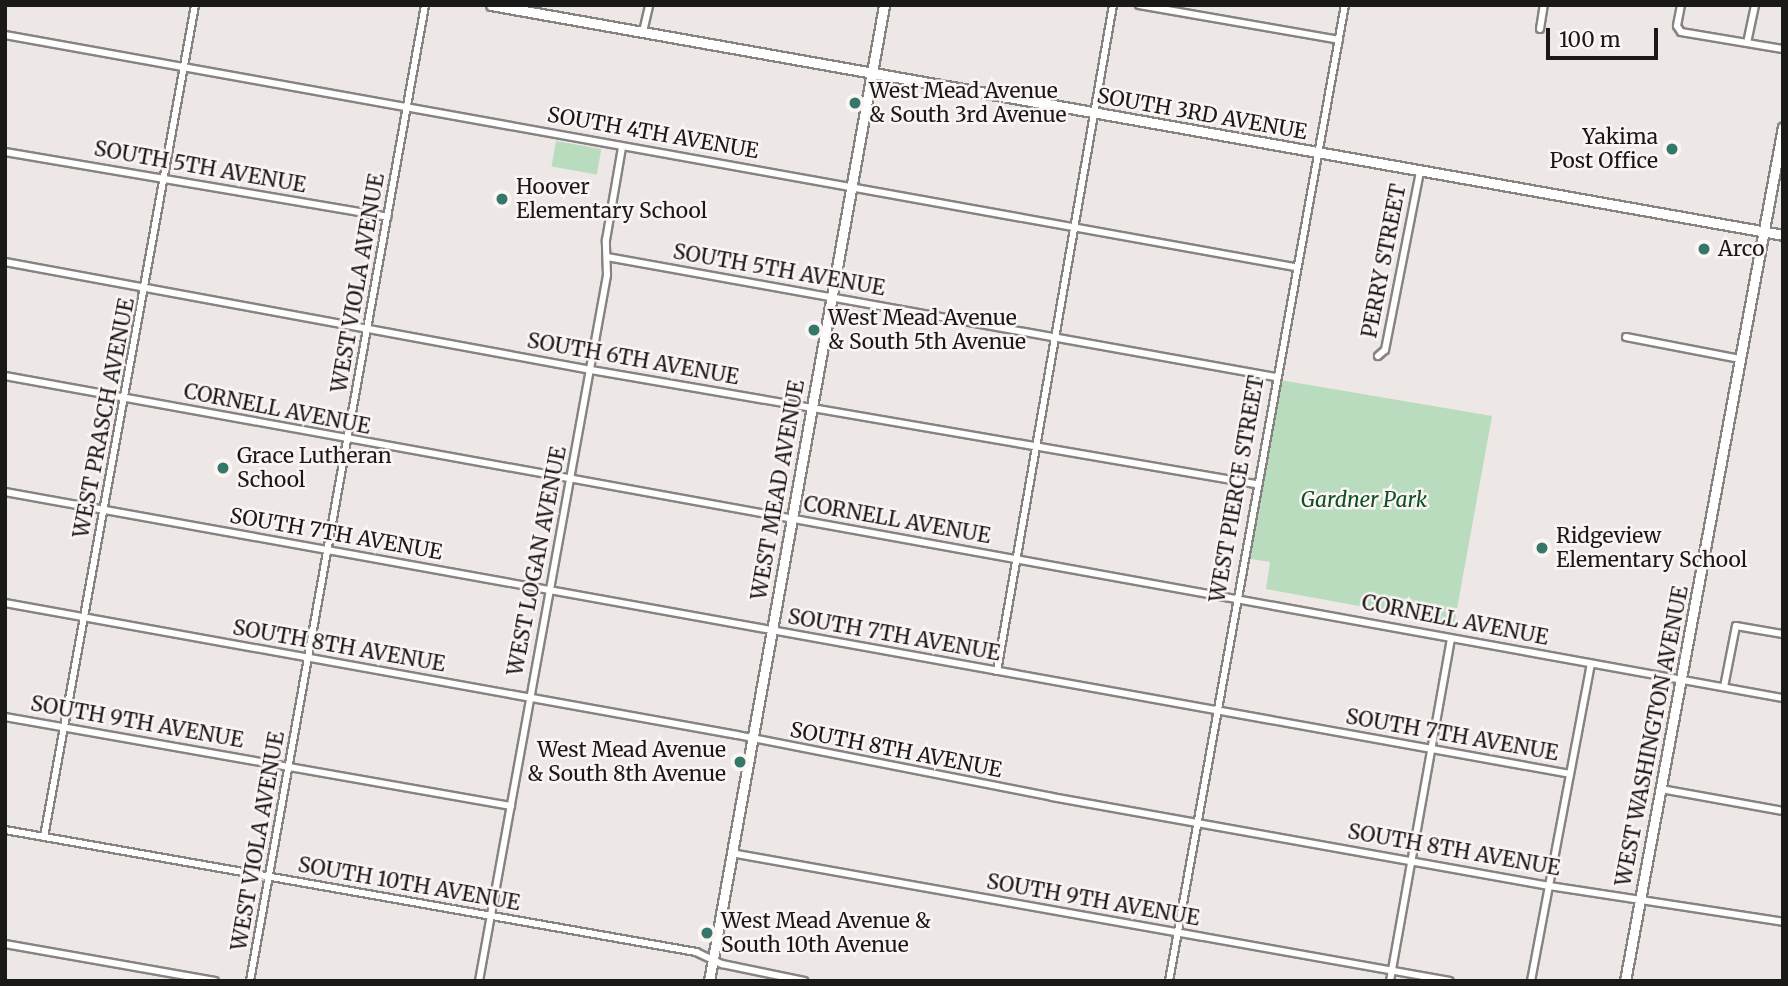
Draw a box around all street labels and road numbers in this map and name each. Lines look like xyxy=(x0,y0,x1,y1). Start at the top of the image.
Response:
street label: SOUTH 3RD AVENUE xyxy=(1095,83,1309,145)
street label: SOUTH 4TH AVENUE xyxy=(545,102,761,164)
street label: SOUTH 5TH AVENUE xyxy=(92,136,308,198)
street label: WEST VIOLA AVENUE xyxy=(326,171,390,395)
street label: PERRY STREET xyxy=(1357,182,1411,340)
street label: SOUTH 5TH AVENUE xyxy=(671,239,887,301)
street label: WEST PRASCH AVENUE xyxy=(68,296,140,540)
street label: SOUTH 6TH AVENUE xyxy=(525,328,741,390)
street label: WEST PIERCE STREET xyxy=(1205,374,1269,604)
street label: WEST MEAD AVENUE xyxy=(746,378,810,602)
street label: CORNELL AVENUE xyxy=(182,379,372,439)
street label: WEST LOGAN AVENUE xyxy=(502,444,572,678)
street label: CORNELL AVENUE xyxy=(802,491,992,549)
street label: SOUTH 7TH AVENUE xyxy=(228,503,444,565)
street label: WEST WASHINGTON AVENUE xyxy=(1610,584,1694,888)
street label: CORNELL AVENUE xyxy=(1360,590,1550,650)
street label: SOUTH 7TH AVENUE xyxy=(786,604,1002,666)
street label: SOUTH 8TH AVENUE xyxy=(231,615,447,677)
street label: SOUTH 9TH AVENUE xyxy=(29,691,245,753)
street label: SOUTH 7TH AVENUE xyxy=(1344,704,1560,766)
street label: SOUTH 8TH AVENUE xyxy=(788,717,1004,783)
street label: WEST VIOLA AVENUE xyxy=(226,729,290,953)
street label: SOUTH 8TH AVENUE xyxy=(1346,819,1562,881)
street label: SOUTH 10TH AVENUE xyxy=(296,852,522,916)
street label: SOUTH 9TH AVENUE xyxy=(985,869,1201,931)

